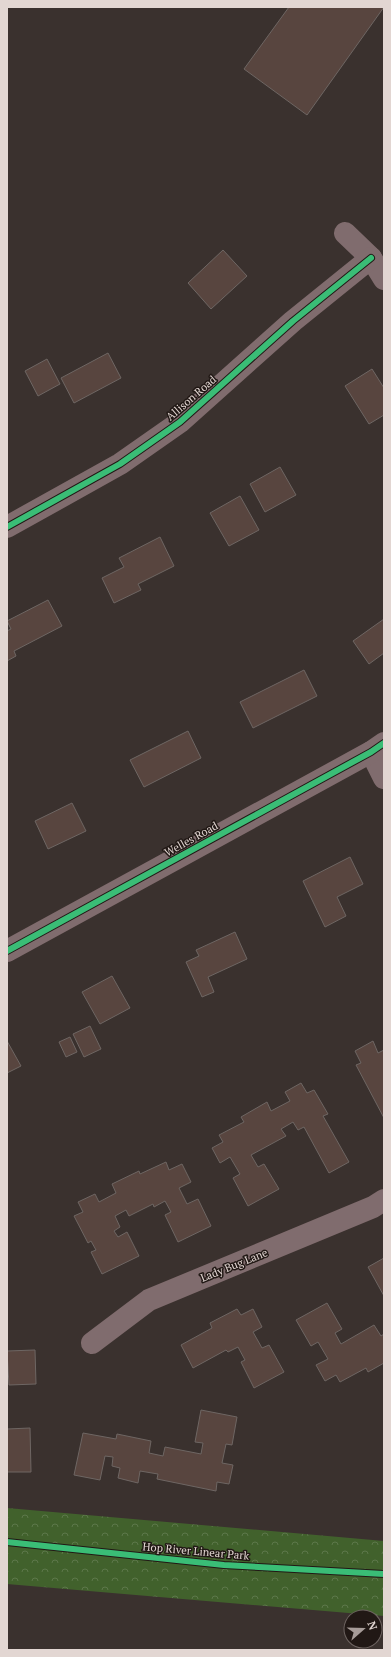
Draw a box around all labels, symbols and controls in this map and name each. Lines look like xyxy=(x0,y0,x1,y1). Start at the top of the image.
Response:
street label: Allison Road xyxy=(163,372,219,424)
street label: Welles Road xyxy=(162,819,220,859)
street label: Lady Bug Lane xyxy=(198,1245,270,1285)
street label: Hop River Linear Park xyxy=(142,1539,250,1563)
north arrow xyxy=(343,1609,383,1649)
text: N xyxy=(364,1619,381,1633)

